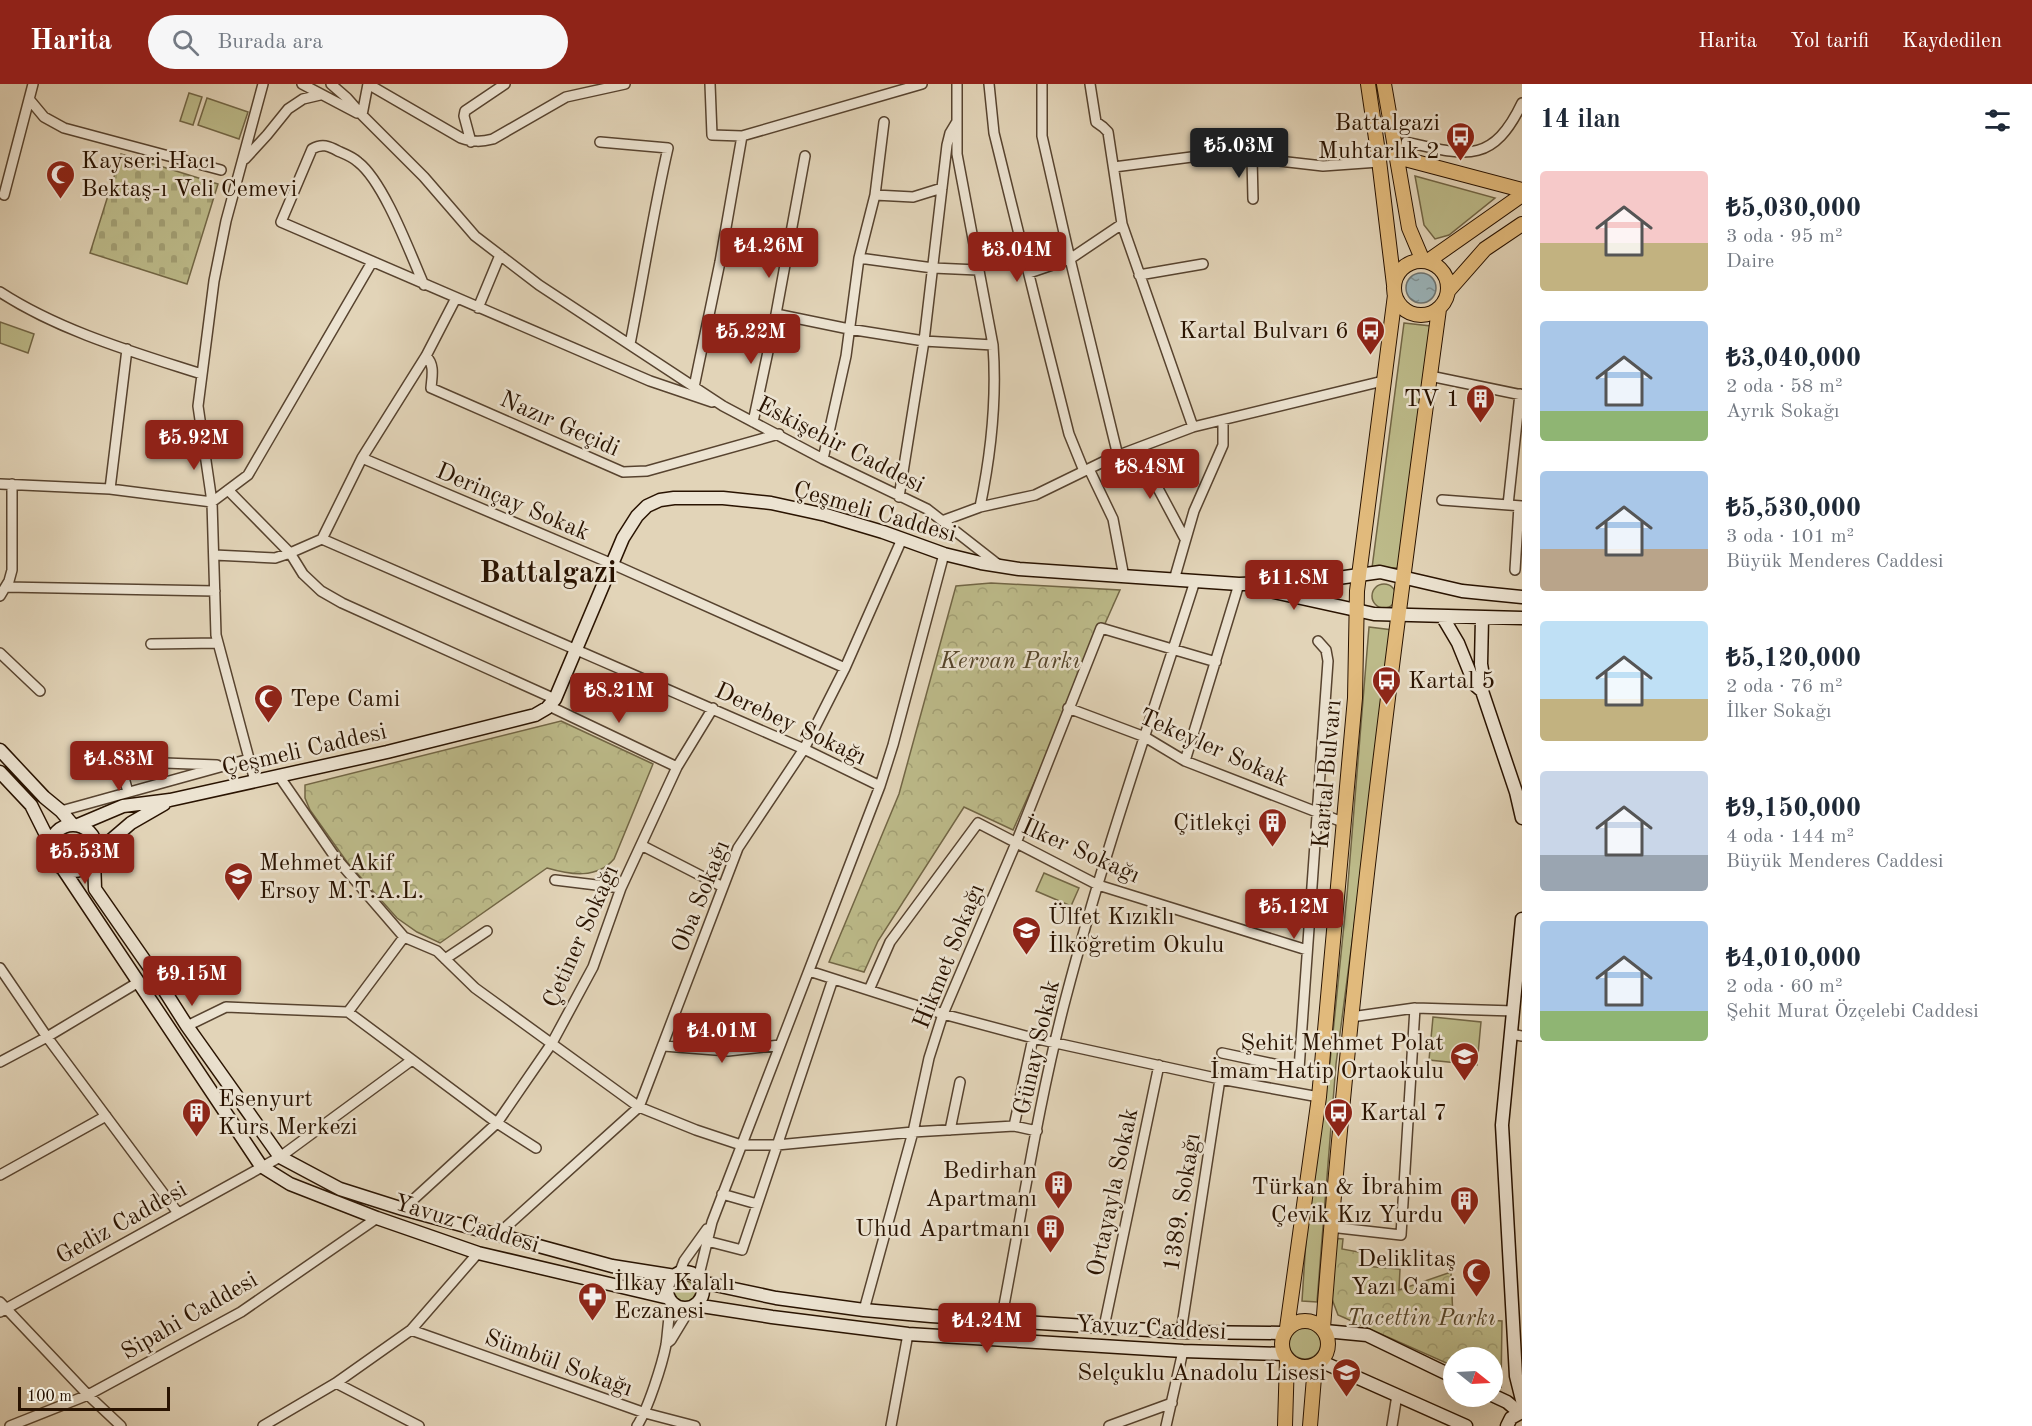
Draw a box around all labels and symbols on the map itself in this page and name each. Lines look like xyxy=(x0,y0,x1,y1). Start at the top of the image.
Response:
place label: Battalgazi Muhtarlık 2 xyxy=(1318,112,1440,164)
bus stop icon: Battalgazi Muhtarlık 2 xyxy=(1445,120,1477,162)
pin: ₺5.03M xyxy=(1190,128,1288,179)
place label: Kayseri Hacı Bektaş-ı Veli Cemevi xyxy=(81,150,297,202)
mosque icon: Kayseri Hacı Bektaş-ı Veli Cemevi xyxy=(44,158,76,200)
pin: ₺4.26M xyxy=(720,228,818,279)
pin: ₺3.04M xyxy=(968,232,1066,283)
pin: ₺5.22M xyxy=(702,314,800,365)
bus stop icon: Kartal Bulvarı 6 xyxy=(1354,314,1386,356)
place label: Kartal Bulvarı 6 xyxy=(1179,320,1349,344)
building icon: TV 1 xyxy=(1465,382,1497,424)
street label: Nazır Geçidi xyxy=(496,388,623,462)
place label: TV 1 xyxy=(1404,388,1460,412)
street label: Eskişehir Caddesi xyxy=(752,393,928,498)
pin: ₺5.92M xyxy=(145,420,243,471)
pin: ₺8.48M xyxy=(1101,449,1199,500)
street label: Derinçay Sokak xyxy=(432,460,592,546)
street label: Çeşmeli Caddesi xyxy=(790,478,959,548)
district label: Battalgazi xyxy=(479,559,617,589)
pin: ₺11.8M xyxy=(1245,560,1343,611)
park label: Kervan Parkı xyxy=(939,650,1080,674)
bus stop icon: Kartal 5 xyxy=(1371,664,1403,706)
place label: Kartal 5 xyxy=(1408,670,1495,694)
pin: ₺8.21M xyxy=(570,673,668,724)
street label: Derebey Sokağı xyxy=(711,679,870,770)
mosque icon: Tepe Cami xyxy=(253,682,285,724)
place label: Tepe Cami xyxy=(290,688,400,712)
street label: Kartal Bulvarı xyxy=(1310,699,1346,850)
street label: Tekeyler Sokak xyxy=(1135,705,1291,792)
street label: Çeşmeli Caddesi xyxy=(220,720,389,782)
pin: ₺4.83M xyxy=(70,741,168,792)
building icon: Çitlekçi xyxy=(1256,806,1288,848)
street label: İlker Sokağı xyxy=(1017,812,1144,889)
place label: Çitlekçi xyxy=(1173,812,1251,836)
pin: ₺5.53M xyxy=(36,834,134,885)
street label: Oba Sokağı xyxy=(669,837,735,956)
place label: Mehmet Akif Ersoy M.T.A.L. xyxy=(259,852,424,904)
school or university icon: Mehmet Akif Ersoy M.T.A.L. xyxy=(222,860,254,902)
street label: Çetiner Sokağı xyxy=(540,862,624,1012)
street label: Hikmet Sokağı xyxy=(910,881,990,1032)
pin: ₺5.12M xyxy=(1245,889,1343,940)
place label: Ülfet Kızıklı İlköğretim Okulu xyxy=(1048,902,1224,958)
school or university icon: Ülfet Kızıklı İlköğretim Okulu xyxy=(1011,914,1043,956)
pin: ₺9.15M xyxy=(143,956,241,1007)
street label: Günay Sokak xyxy=(1011,978,1065,1117)
pin: ₺4.01M xyxy=(673,1013,771,1064)
place label: Şehit Mehmet Polat İmam Hatip Ortaokulu xyxy=(1210,1032,1444,1084)
school or university icon: Şehit Mehmet Polat İmam Hatip Ortaokulu xyxy=(1449,1040,1481,1082)
place label: Esenyurt Kurs Merkezi xyxy=(218,1088,358,1140)
building icon: Esenyurt Kurs Merkezi xyxy=(181,1096,213,1138)
bus stop icon: Kartal 7 xyxy=(1323,1096,1355,1138)
place label: Kartal 7 xyxy=(1360,1102,1447,1126)
street label: Ortayayla Sokak xyxy=(1084,1106,1144,1279)
street label: 1389. Sokağı xyxy=(1160,1131,1206,1273)
place label: Bedirhan Apartmanı xyxy=(926,1160,1037,1212)
building icon: Bedirhan Apartmanı xyxy=(1042,1168,1074,1210)
place label: Türkan & İbrahim Çevik Kız Yurdu xyxy=(1252,1173,1443,1228)
street label: Gediz Caddesi xyxy=(53,1178,191,1270)
building icon: Türkan & İbrahim Çevik Kız Yurdu xyxy=(1448,1184,1480,1226)
street label: Yavuz Caddesi xyxy=(391,1191,542,1258)
building icon: Uhud Apartmanı xyxy=(1035,1212,1067,1254)
place label: Uhud Apartmanı xyxy=(855,1218,1030,1242)
place label: Deliklitaş Yazı Cami xyxy=(1351,1248,1456,1300)
mosque icon: Deliklitaş Yazı Cami xyxy=(1461,1256,1493,1298)
street label: Sipahi Caddesi xyxy=(118,1268,262,1365)
place label: İlkay Kalalı Eczanesi xyxy=(614,1269,735,1324)
pharmacy icon: İlkay Kalalı Eczanesi xyxy=(577,1280,609,1322)
pin: ₺4.24M xyxy=(938,1303,1036,1354)
park label: Tacettin Parkı xyxy=(1346,1307,1496,1331)
street label: Yavuz Caddesi xyxy=(1075,1313,1227,1345)
street label: Sümbül Sokağı xyxy=(481,1326,636,1402)
north arrow xyxy=(1443,1347,1503,1407)
school or university icon: Selçuklu Anadolu Lisesi xyxy=(1331,1356,1363,1398)
place label: Selçuklu Anadolu Lisesi xyxy=(1077,1362,1326,1386)
scale bar xyxy=(18,1384,170,1412)

